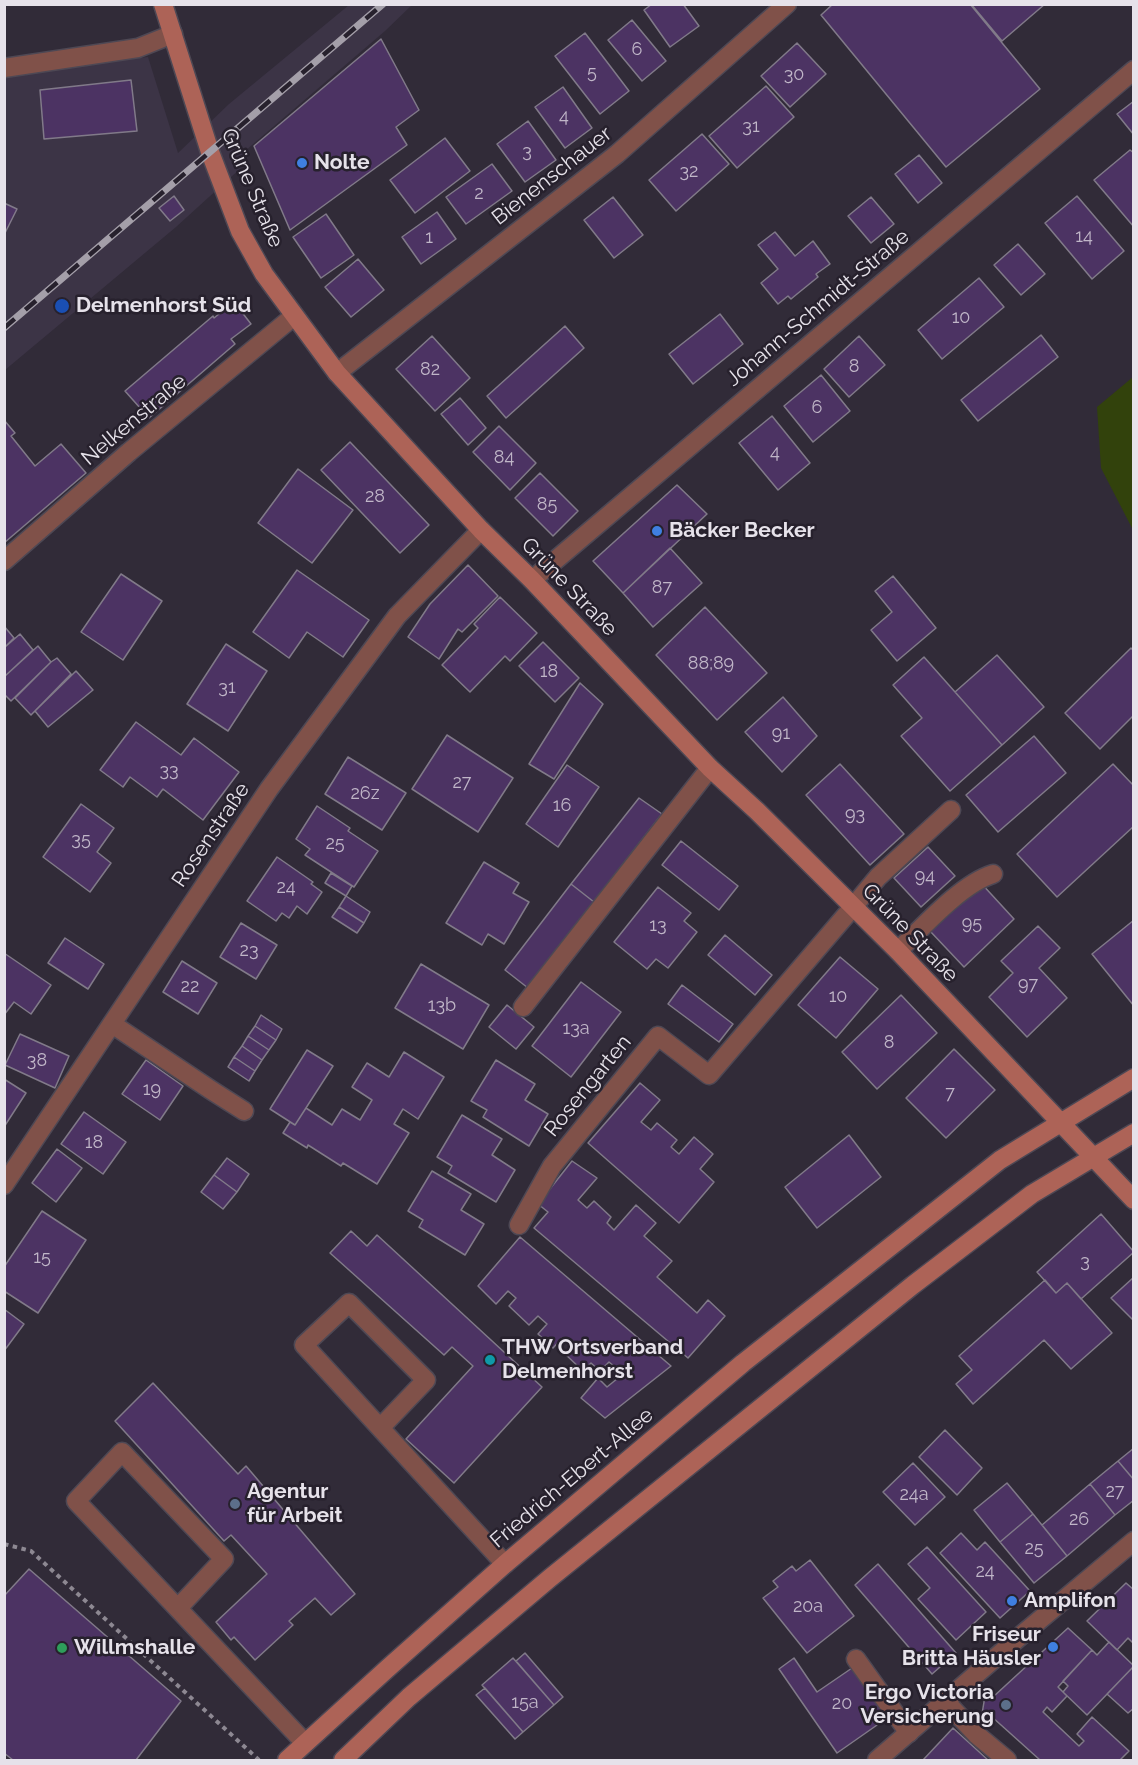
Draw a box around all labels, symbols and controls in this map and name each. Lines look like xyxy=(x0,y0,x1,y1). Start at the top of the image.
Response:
house number: 6 xyxy=(632,39,642,61)
house number: 5 xyxy=(587,62,597,84)
house number: 30 xyxy=(784,64,804,86)
house number: 4 xyxy=(559,106,569,128)
house number: 31 xyxy=(742,116,760,138)
street label: Bienenschauer xyxy=(487,121,617,231)
street label: Grüne Straße xyxy=(216,125,288,251)
house number: 3 xyxy=(522,141,532,163)
place label: Nolte xyxy=(314,150,370,176)
marker: Nolte xyxy=(295,156,309,170)
house number: 32 xyxy=(680,161,698,183)
house number: 2 xyxy=(474,183,484,205)
street label: Johann-Schmidt-Straße xyxy=(721,224,915,392)
house number: 14 xyxy=(1075,226,1093,248)
house number: 1 xyxy=(425,227,433,249)
place label: Delmenhorst Süd xyxy=(76,293,251,319)
marker: Delmenhorst Süd xyxy=(53,297,71,315)
house number: 10 xyxy=(952,307,970,329)
house number: 8 xyxy=(849,356,859,378)
house number: 82 xyxy=(420,359,440,381)
street label: Nelkenstraße xyxy=(76,369,192,471)
house number: 6 xyxy=(812,397,822,419)
house number: 4 xyxy=(770,442,780,464)
house number: 84 xyxy=(494,447,514,469)
house number: 28 xyxy=(365,486,385,508)
house number: 85 xyxy=(537,494,557,516)
place label: Bäcker Becker xyxy=(669,518,815,544)
marker: Bäcker Becker xyxy=(650,524,664,538)
street label: Grüne Straße xyxy=(516,533,622,641)
house number: 87 xyxy=(652,577,672,599)
house number: 88;89 xyxy=(688,653,734,675)
house number: 18 xyxy=(540,661,558,683)
house number: 31 xyxy=(218,677,236,699)
house number: 91 xyxy=(772,723,790,745)
house number: 33 xyxy=(159,760,179,782)
house number: 27 xyxy=(452,772,472,794)
street label: Rosenstraße xyxy=(167,778,255,892)
house number: 26z xyxy=(350,783,380,805)
house number: 16 xyxy=(553,795,571,817)
house number: 93 xyxy=(845,804,865,826)
house number: 35 xyxy=(71,829,91,851)
house number: 25 xyxy=(325,833,345,855)
house number: 94 xyxy=(915,866,935,888)
house number: 24 xyxy=(276,877,296,899)
street label: Grüne Straße xyxy=(857,879,963,987)
house number: 95 xyxy=(962,913,982,935)
house number: 13 xyxy=(649,915,667,937)
house number: 23 xyxy=(240,940,258,962)
house number: 97 xyxy=(1018,974,1038,996)
house number: 22 xyxy=(181,976,199,998)
house number: 10 xyxy=(829,986,847,1008)
house number: 13b xyxy=(428,995,456,1017)
house number: 13a xyxy=(562,1018,590,1040)
street label: Rosengarten xyxy=(539,1030,637,1142)
house number: 8 xyxy=(884,1032,894,1054)
house number: 38 xyxy=(27,1050,47,1072)
house number: 19 xyxy=(143,1079,161,1101)
house number: 7 xyxy=(945,1083,955,1105)
house number: 18 xyxy=(85,1132,103,1154)
house number: 15 xyxy=(33,1247,51,1269)
house number: 3 xyxy=(1080,1251,1090,1273)
place label: THW Ortsverband Delmenhorst xyxy=(502,1335,683,1385)
marker: THW Ortsverband Delmenhorst xyxy=(483,1353,497,1367)
street label: Friedrich-Ebert-Allee xyxy=(485,1402,659,1554)
place label: Agentur für Arbeit xyxy=(247,1479,342,1529)
house number: 27 xyxy=(1105,1481,1125,1503)
house number: 24a xyxy=(899,1484,929,1506)
marker: Agentur für Arbeit xyxy=(228,1497,242,1511)
house number: 26 xyxy=(1069,1509,1089,1531)
house number: 25 xyxy=(1024,1538,1044,1560)
house number: 24 xyxy=(975,1561,995,1583)
place label: Amplifon xyxy=(1024,1588,1116,1614)
marker: Amplifon xyxy=(1005,1594,1019,1608)
house number: 20a xyxy=(793,1596,823,1618)
place label: Friseur Britta Häusler xyxy=(902,1622,1041,1672)
place label: Willmshalle xyxy=(74,1635,195,1661)
marker: Friseur Britta Häusler xyxy=(1046,1640,1060,1654)
marker: Willmshalle xyxy=(55,1641,69,1655)
place label: Ergo Victoria Versicherung xyxy=(861,1680,994,1730)
house number: 15a xyxy=(511,1692,539,1714)
house number: 20 xyxy=(832,1693,852,1715)
marker: Ergo Victoria Versicherung xyxy=(999,1698,1013,1712)

